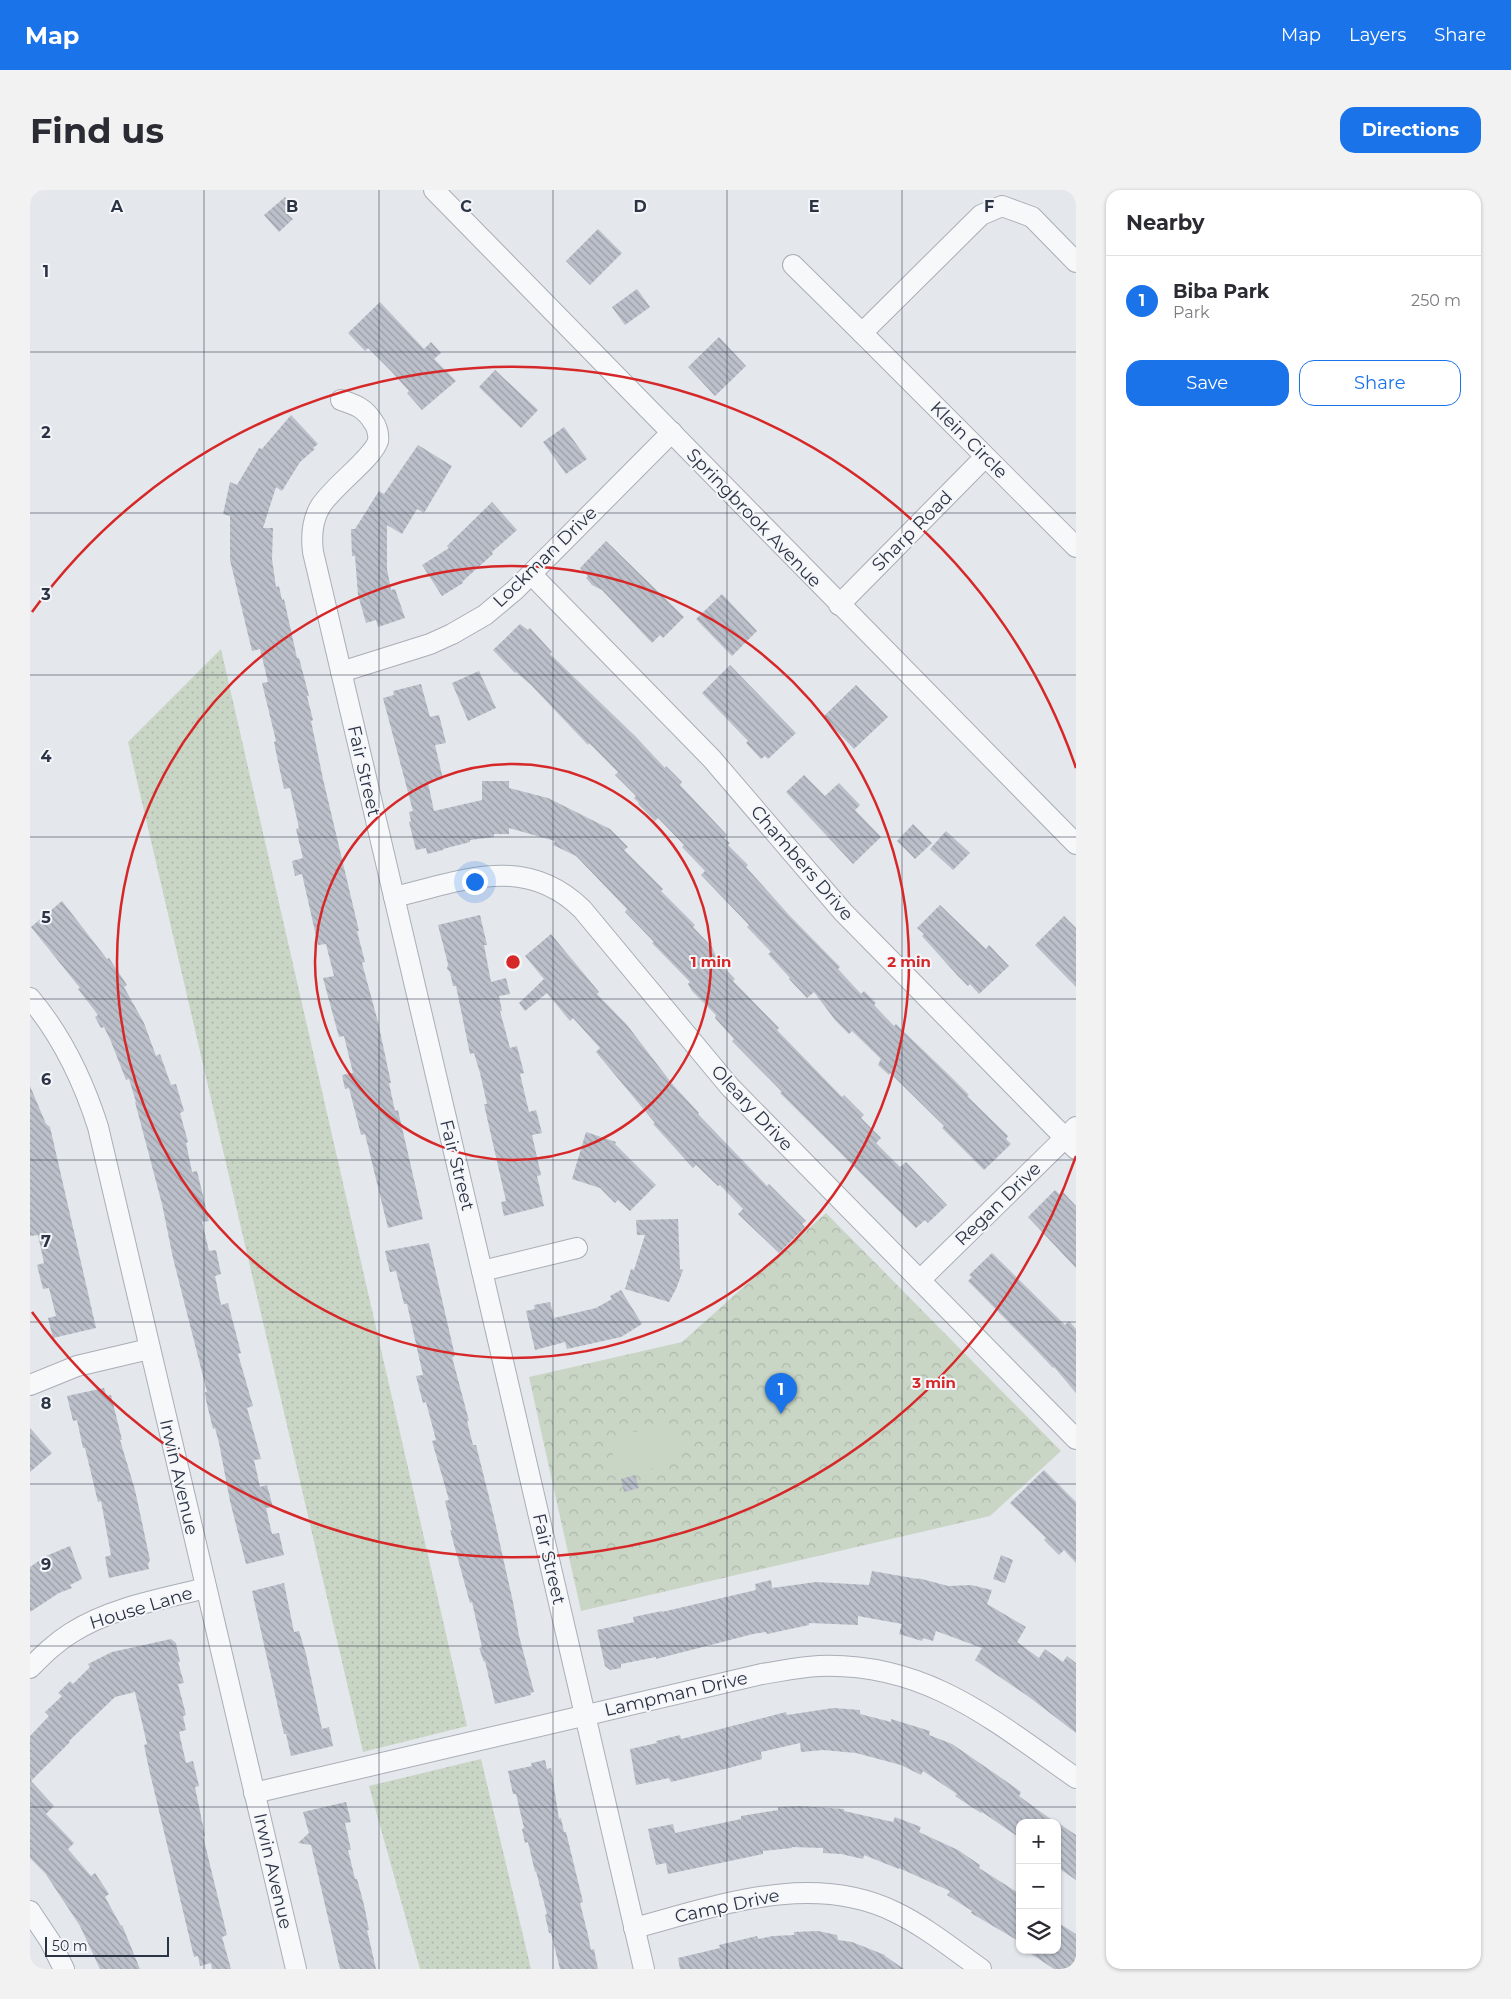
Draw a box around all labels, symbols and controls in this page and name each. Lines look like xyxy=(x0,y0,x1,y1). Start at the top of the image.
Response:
text: Map xyxy=(25,21,79,50)
text: Map xyxy=(1281,24,1321,46)
text: Layers xyxy=(1349,24,1406,46)
text: Share xyxy=(1434,24,1486,46)
button: Directions xyxy=(1340,107,1481,153)
text: Find us xyxy=(30,109,164,152)
text: A xyxy=(110,197,124,216)
text: B xyxy=(286,197,298,216)
text: C xyxy=(460,197,472,216)
text: D xyxy=(633,197,647,216)
text: E xyxy=(809,197,819,216)
text: F xyxy=(984,197,994,216)
text: Nearby xyxy=(1126,210,1205,235)
text: 1 xyxy=(43,262,49,281)
text: Biba Park xyxy=(1173,280,1269,303)
text: 1 xyxy=(1139,291,1145,310)
text: 250 m xyxy=(1411,291,1461,310)
text: Park xyxy=(1173,303,1210,322)
button: Save xyxy=(1126,360,1289,406)
button: Share xyxy=(1299,360,1461,406)
street label: Klein Circle xyxy=(926,397,1012,483)
text: 2 xyxy=(41,423,51,442)
street label: Springbrook Avenue xyxy=(682,444,826,592)
street label: Sharp Road xyxy=(867,486,957,576)
street label: Lockman Drive xyxy=(488,502,602,612)
text: 3 xyxy=(40,585,51,604)
street label: Fair Street xyxy=(343,723,385,819)
text: 4 xyxy=(40,747,52,766)
street label: Chambers Drive xyxy=(746,801,858,925)
your location xyxy=(462,869,488,895)
text: 5 xyxy=(41,908,51,927)
text: 1 min xyxy=(691,952,731,971)
text: 2 min xyxy=(887,952,931,971)
centre of rings xyxy=(504,953,522,971)
street label: Oleary Drive xyxy=(706,1060,798,1156)
text: 6 xyxy=(41,1070,51,1089)
street label: Fair Street xyxy=(435,1117,479,1213)
street label: Regan Drive xyxy=(950,1157,1046,1250)
text: 7 xyxy=(41,1232,51,1251)
pin: 1 xyxy=(765,1373,797,1414)
text: 3 min xyxy=(911,1373,956,1392)
text: 8 xyxy=(41,1394,51,1413)
street label: Irwin Avenue xyxy=(155,1417,203,1537)
street label: Fair Street xyxy=(528,1511,570,1607)
text: 9 xyxy=(41,1555,51,1574)
street label: House Lane xyxy=(87,1582,195,1634)
street label: Lampman Drive xyxy=(602,1667,750,1721)
street label: Irwin Avenue xyxy=(249,1811,297,1931)
map controls xyxy=(1016,1819,1061,1954)
button: + xyxy=(1016,1819,1061,1864)
button: − xyxy=(1016,1864,1061,1909)
street label: Camp Drive xyxy=(673,1884,781,1928)
button: layers xyxy=(1016,1909,1061,1954)
scale bar xyxy=(45,1934,169,1957)
text: 50 m xyxy=(52,1937,88,1955)

